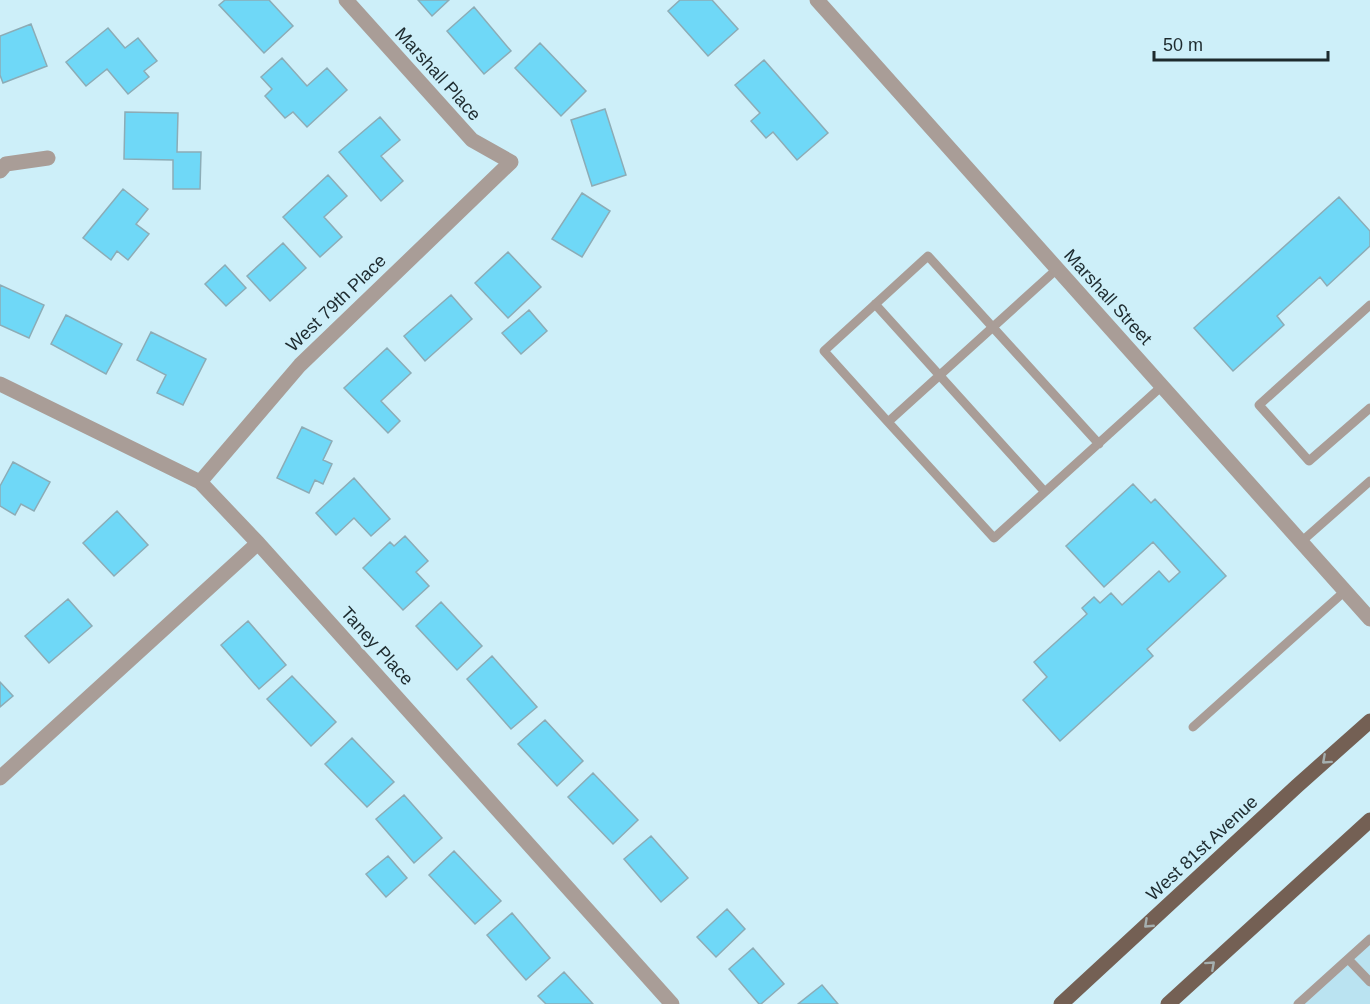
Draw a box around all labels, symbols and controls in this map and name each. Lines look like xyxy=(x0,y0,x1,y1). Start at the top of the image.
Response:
street label: Marshall Place xyxy=(391,23,485,125)
scale bar xyxy=(1154,24,1328,62)
text: 50 m xyxy=(1163,35,1203,55)
street label: Marshall Street xyxy=(1060,245,1156,349)
street label: West 79th Place xyxy=(282,250,390,356)
street label: Taney Place xyxy=(337,603,417,689)
one-way arrow xyxy=(1323,753,1333,764)
street label: West 81st Avenue xyxy=(1142,791,1262,905)
one-way arrow xyxy=(1144,917,1155,928)
one-way arrow xyxy=(1204,961,1215,972)

